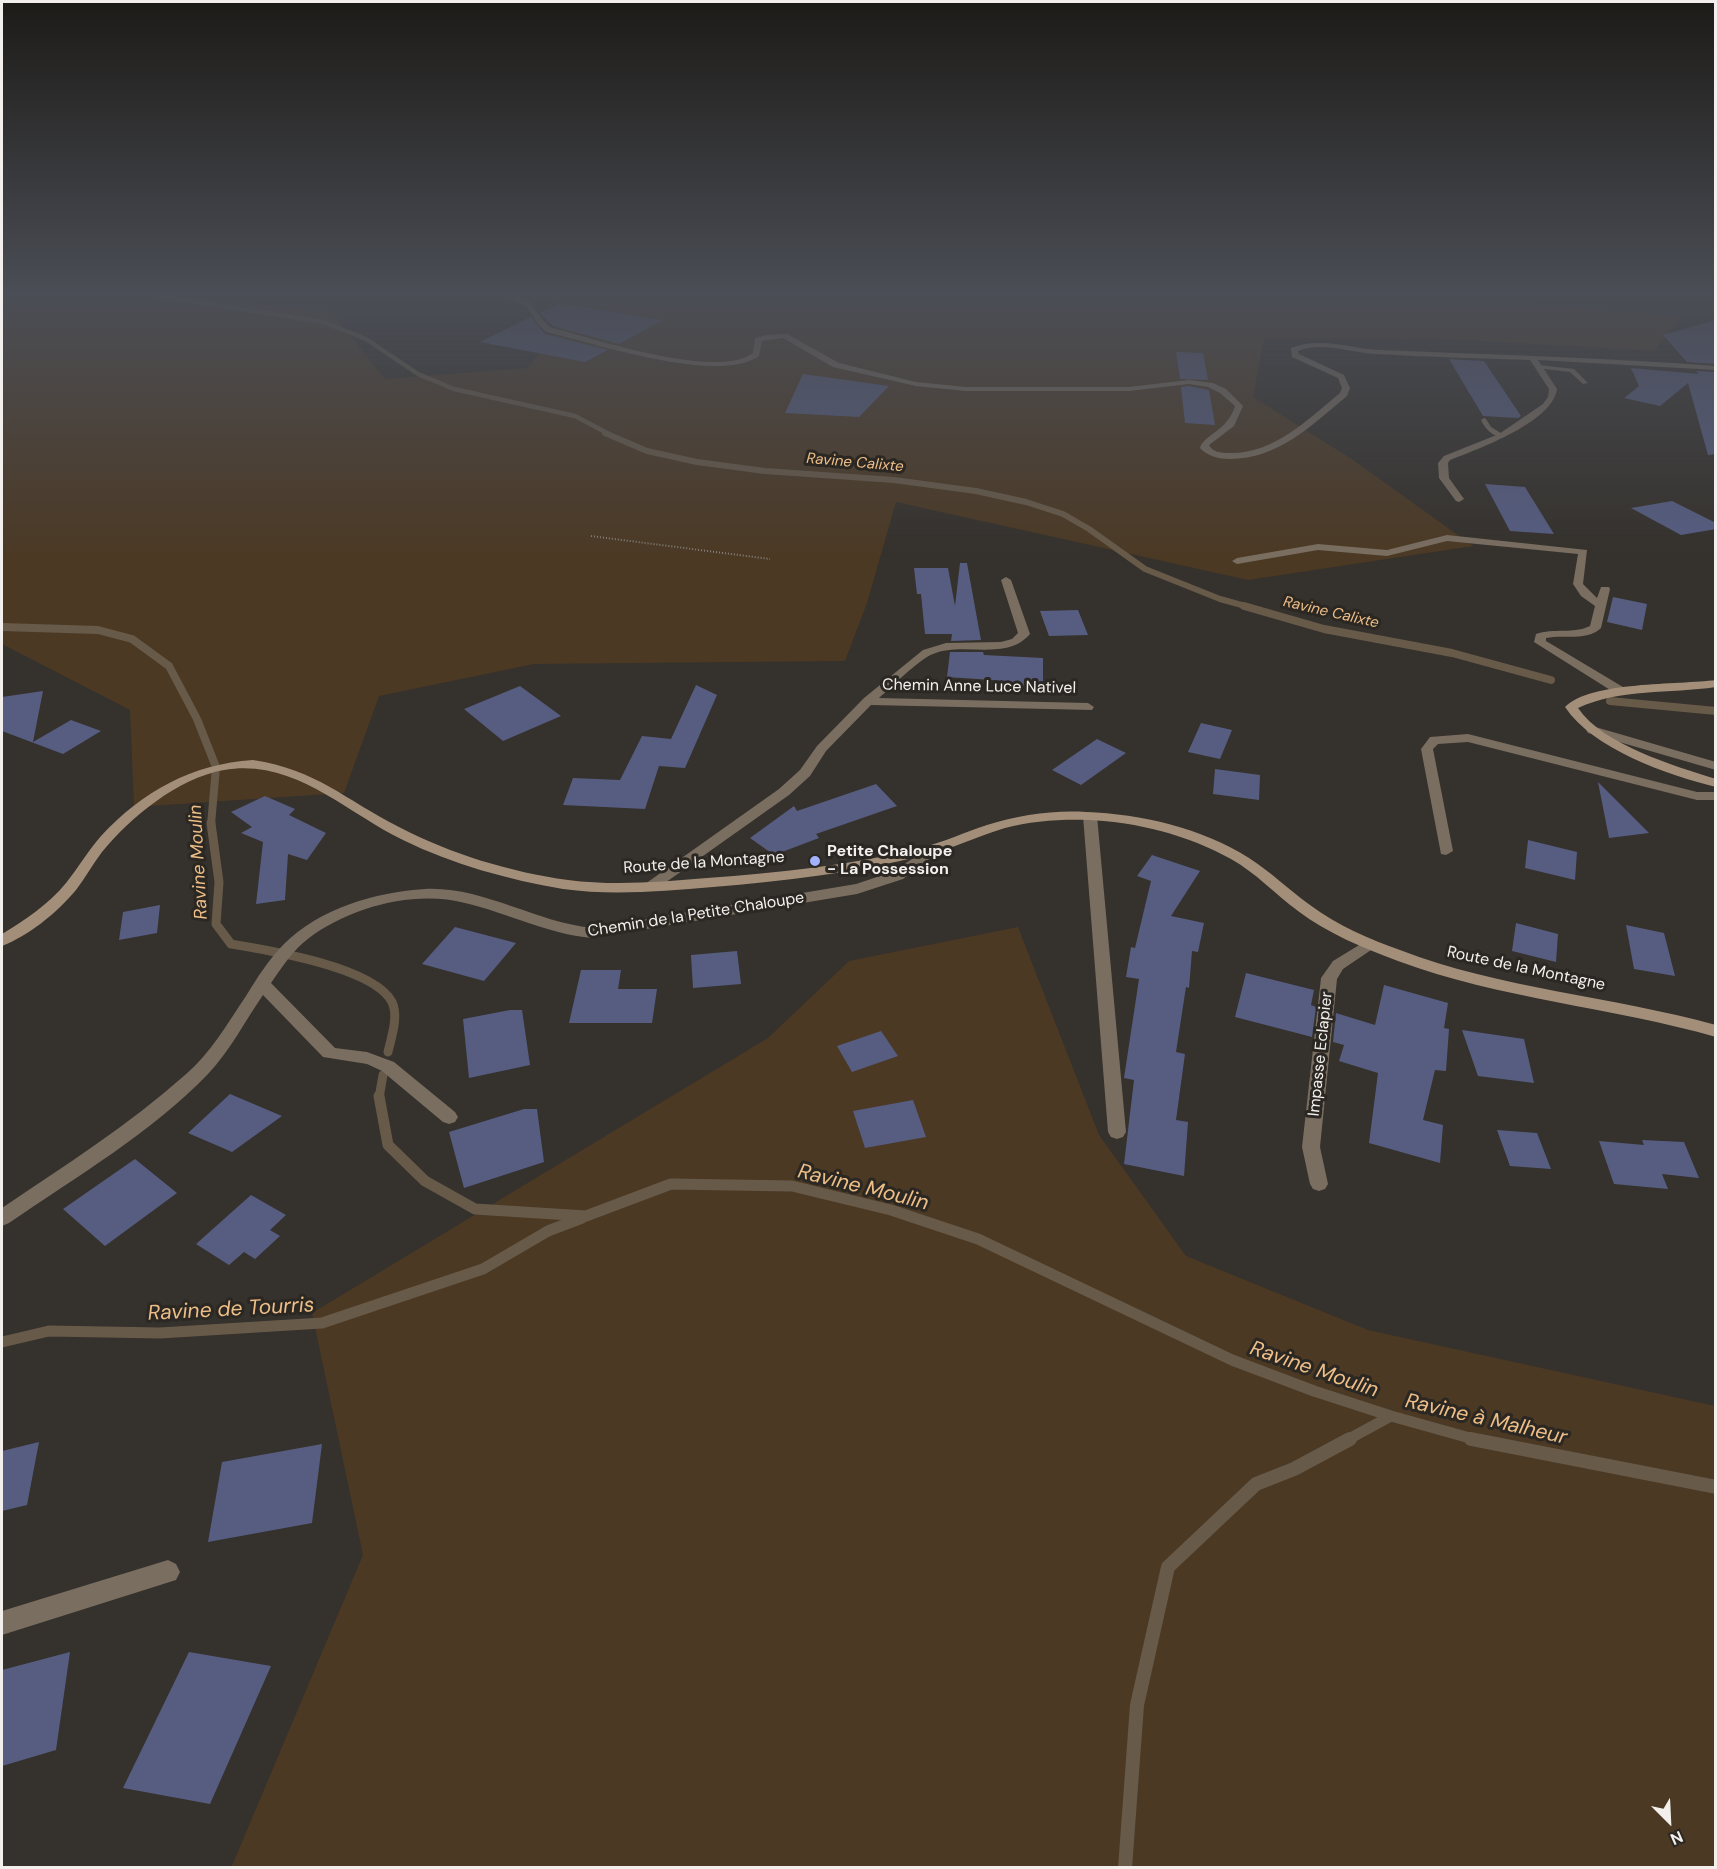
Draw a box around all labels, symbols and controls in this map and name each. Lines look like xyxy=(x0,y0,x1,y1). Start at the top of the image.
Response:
water label: Ravine Calixte xyxy=(806,450,904,476)
water label: Ravine Calixte xyxy=(1281,593,1381,633)
street label: Chemin Anne Luce Nativel xyxy=(882,676,1076,698)
water label: Ravine Moulin xyxy=(185,804,213,920)
place label: Petite Chaloupe - La Possession xyxy=(827,842,952,880)
street label: Route de la Montagne xyxy=(623,848,785,878)
marker: Petite Chaloupe - La Possession xyxy=(808,854,822,868)
street label: Chemin de la Petite Chaloupe xyxy=(586,888,806,942)
street label: Route de la Montagne xyxy=(1445,943,1607,995)
street label: Impasse Eclapier xyxy=(1305,991,1337,1117)
water label: Ravine Moulin xyxy=(795,1160,931,1216)
water label: Ravine de Tourris xyxy=(147,1293,315,1327)
water label: Ravine Moulin xyxy=(1247,1336,1381,1404)
water label: Ravine à Malheur xyxy=(1403,1389,1569,1451)
north arrow xyxy=(1639,1791,1699,1851)
text: N xyxy=(1667,1826,1686,1850)

